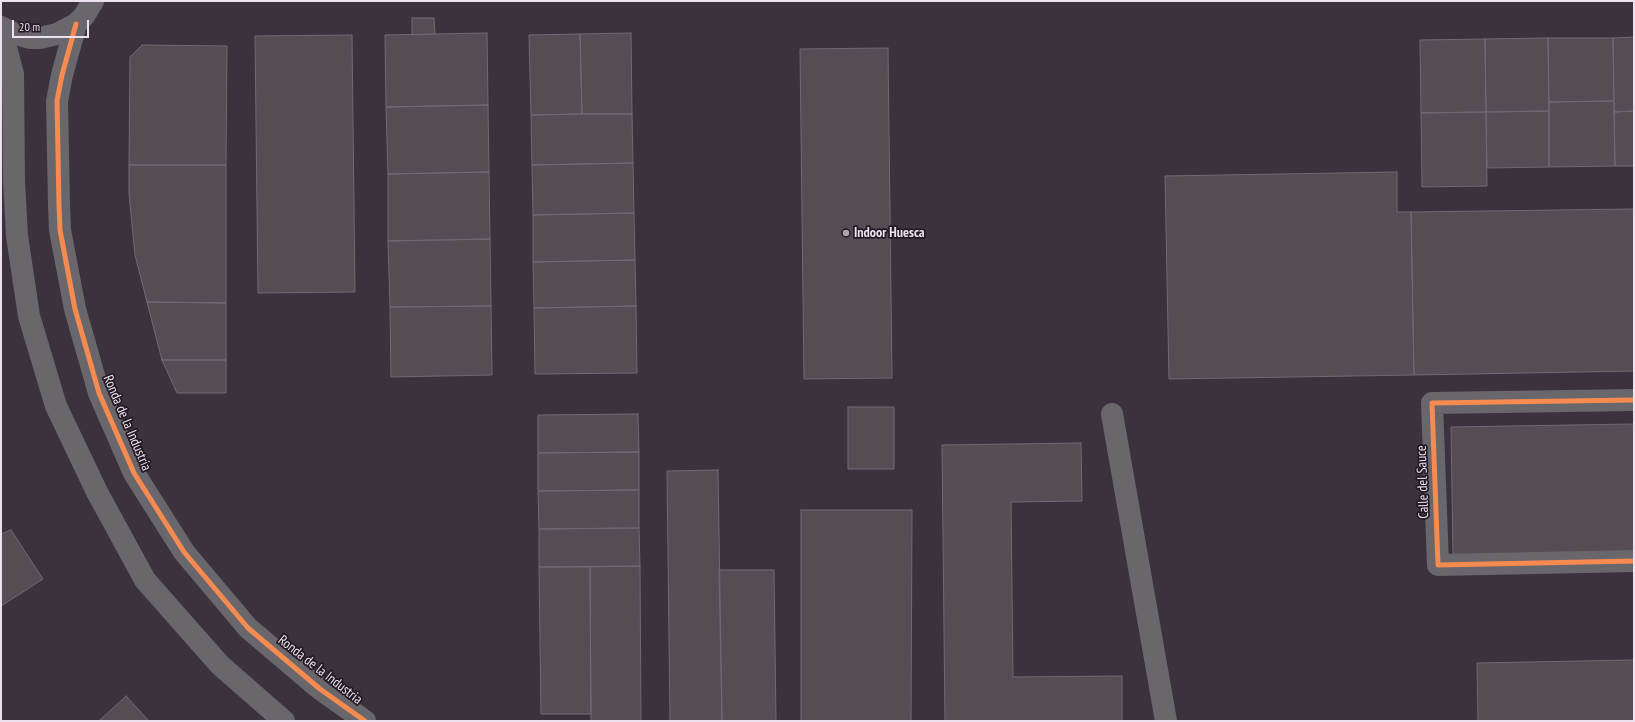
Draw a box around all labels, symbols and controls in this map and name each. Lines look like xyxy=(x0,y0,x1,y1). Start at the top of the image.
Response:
scale bar xyxy=(14,12,91,38)
text: 20 m xyxy=(19,19,40,34)
place label: Indoor Huesca xyxy=(854,225,925,241)
marker: Indoor Huesca xyxy=(841,228,851,238)
street label: Ronda de la Industria xyxy=(99,373,155,473)
street label: Calle del Sauce xyxy=(1413,445,1433,519)
street label: Ronda de la Industria xyxy=(275,632,365,708)

